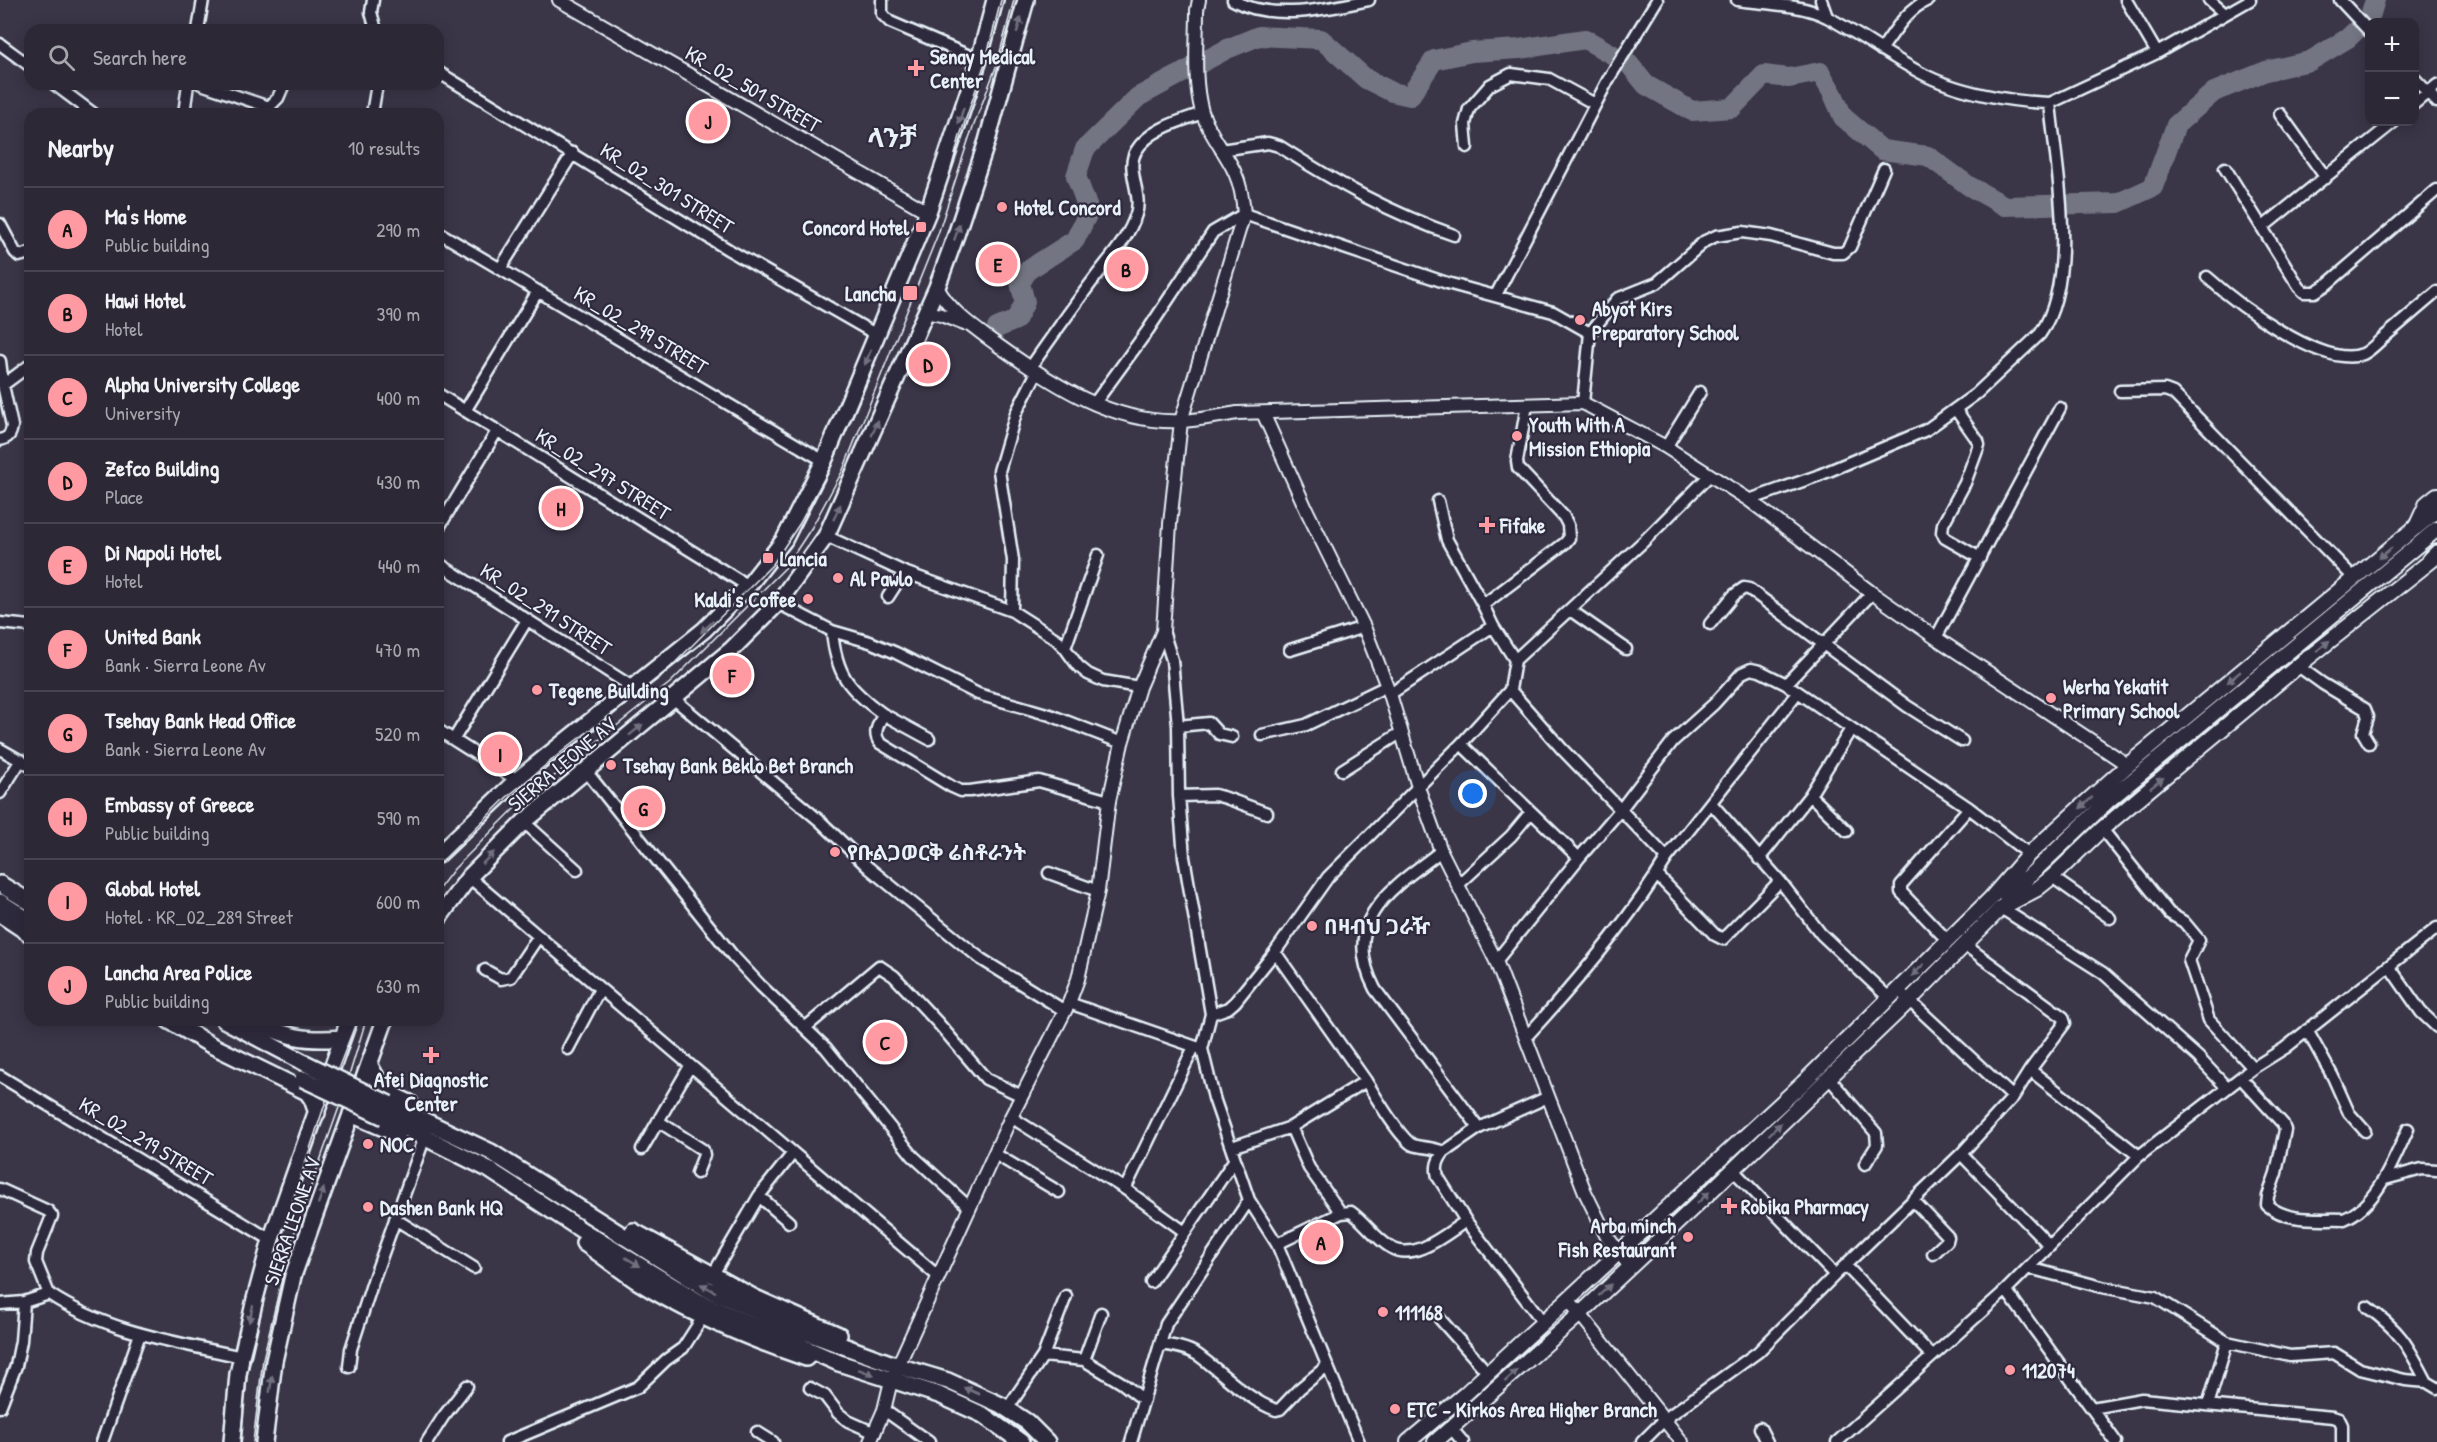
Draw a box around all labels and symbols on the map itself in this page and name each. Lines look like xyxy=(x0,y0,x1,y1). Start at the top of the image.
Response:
one-way arrow xyxy=(1014,16,1024,34)
street label: KR_02_501 STREET xyxy=(680,38,827,140)
place label: Senay Medical Center xyxy=(930,42,1036,95)
marker: Senay Medical Center xyxy=(907,59,925,77)
pin: J xyxy=(688,98,728,144)
one-way arrow xyxy=(956,107,965,125)
district label: ላንቻ xyxy=(867,119,917,155)
street label: KR_02_301 STREET xyxy=(595,135,740,241)
place label: Hotel Concord xyxy=(1014,193,1121,222)
marker: Hotel Concord xyxy=(995,200,1009,214)
place label: Concord Hotel xyxy=(802,213,909,242)
marker: Concord Hotel xyxy=(914,220,928,234)
one-way arrow xyxy=(953,223,962,241)
pin: E xyxy=(978,242,1018,286)
pin: B xyxy=(1106,246,1146,292)
street label: KR_02_299 STREET xyxy=(569,279,714,382)
place label: Lancha xyxy=(845,279,897,308)
marker: Lancha xyxy=(901,284,919,302)
place label: Abyot Kirs Preparatory School xyxy=(1592,294,1739,348)
marker: Abyot Kirs Preparatory School xyxy=(1573,313,1587,327)
pin: D xyxy=(908,342,948,386)
one-way arrow xyxy=(863,348,872,366)
place label: Youth With A Mission Ethiopia xyxy=(1529,410,1651,464)
one-way arrow xyxy=(870,418,880,436)
street label: KR_02_297 STREET xyxy=(530,421,677,528)
marker: Youth With A Mission Ethiopia xyxy=(1510,429,1524,443)
pin: H xyxy=(542,486,580,530)
one-way arrow xyxy=(833,504,842,521)
place label: Fifake xyxy=(1499,511,1546,540)
marker: Fifake xyxy=(1478,516,1496,534)
place label: Lancia xyxy=(780,544,827,573)
one-way arrow xyxy=(2377,546,2393,559)
marker: Lancia xyxy=(761,551,775,565)
street label: KR_02_291 STREET xyxy=(475,556,618,663)
place label: Al Pawlo xyxy=(850,564,913,593)
marker: Al Pawlo xyxy=(831,571,845,585)
place label: Kaldi's Coffee xyxy=(694,585,797,614)
marker: Kaldi's Coffee xyxy=(801,592,815,606)
one-way arrow xyxy=(700,620,715,633)
one-way arrow xyxy=(2316,640,2331,652)
pin: F xyxy=(712,652,752,698)
one-way arrow xyxy=(2226,670,2242,683)
place label: Werha Yekatit Primary School xyxy=(2063,672,2180,726)
place label: Tegene Building xyxy=(548,676,669,706)
marker: Tegene Building xyxy=(530,683,544,697)
marker: Werha Yekatit Primary School xyxy=(2044,691,2058,705)
street label: SIERRA LEONE AV xyxy=(501,710,623,818)
one-way arrow xyxy=(628,724,643,737)
pin: I xyxy=(480,732,520,777)
place label: Tsehay Bank Beklo Bet Branch xyxy=(622,751,853,781)
marker: Tsehay Bank Beklo Bet Branch xyxy=(604,758,618,772)
one-way arrow xyxy=(2149,777,2164,789)
your location xyxy=(1458,779,1487,808)
pin: G xyxy=(624,786,662,830)
one-way arrow xyxy=(2078,796,2093,810)
place label: የቡልጋወርቅ ሬስቶራንት xyxy=(847,838,1026,867)
marker: የቡልጋወርቅ ሬስቶራንት xyxy=(828,845,842,859)
one-way arrow xyxy=(481,851,495,865)
place label: በዛብህ ጋራዥ xyxy=(1324,912,1431,941)
marker: በዛብህ ጋራዥ xyxy=(1305,919,1319,933)
one-way arrow xyxy=(1912,962,1925,977)
pin: C xyxy=(866,1020,904,1064)
marker: Afei Diagnostic Center xyxy=(422,1046,440,1064)
place label: Afei Diagnostic Center xyxy=(374,1065,489,1118)
street label: KR_02_219 STREET xyxy=(74,1090,219,1193)
one-way arrow xyxy=(1768,1123,1782,1137)
place label: NOC xyxy=(380,1130,414,1159)
marker: NOC xyxy=(361,1137,375,1151)
street label: SIERRA LEONE AV xyxy=(256,1153,328,1289)
one-way arrow xyxy=(317,1187,327,1205)
one-way arrow xyxy=(1696,1191,1711,1205)
place label: Robika Pharmacy xyxy=(1741,1192,1869,1222)
place label: Dashen Bank HQ xyxy=(380,1193,504,1222)
marker: Robika Pharmacy xyxy=(1722,1199,1736,1213)
marker: Dashen Bank HQ xyxy=(361,1200,375,1214)
place label: Arba minch Fish Restaurant xyxy=(1558,1211,1677,1264)
pin: A xyxy=(1302,1220,1340,1264)
marker: Arba minch Fish Restaurant xyxy=(1681,1230,1695,1244)
one-way arrow xyxy=(625,1257,641,1268)
one-way arrow xyxy=(700,1284,717,1293)
one-way arrow xyxy=(1598,1284,1612,1298)
place label: 111168 xyxy=(1395,1298,1443,1327)
one-way arrow xyxy=(246,1305,255,1324)
marker: 111168 xyxy=(1376,1305,1390,1319)
place label: 112074 xyxy=(2022,1356,2075,1385)
marker: 112074 xyxy=(2003,1363,2017,1377)
one-way arrow xyxy=(857,1368,875,1378)
one-way arrow xyxy=(1503,1369,1519,1382)
one-way arrow xyxy=(266,1374,275,1393)
one-way arrow xyxy=(963,1387,980,1396)
place label: ETC - Kirkos Area Higher Branch xyxy=(1407,1395,1657,1425)
marker: ETC - Kirkos Area Higher Branch xyxy=(1388,1402,1402,1416)

